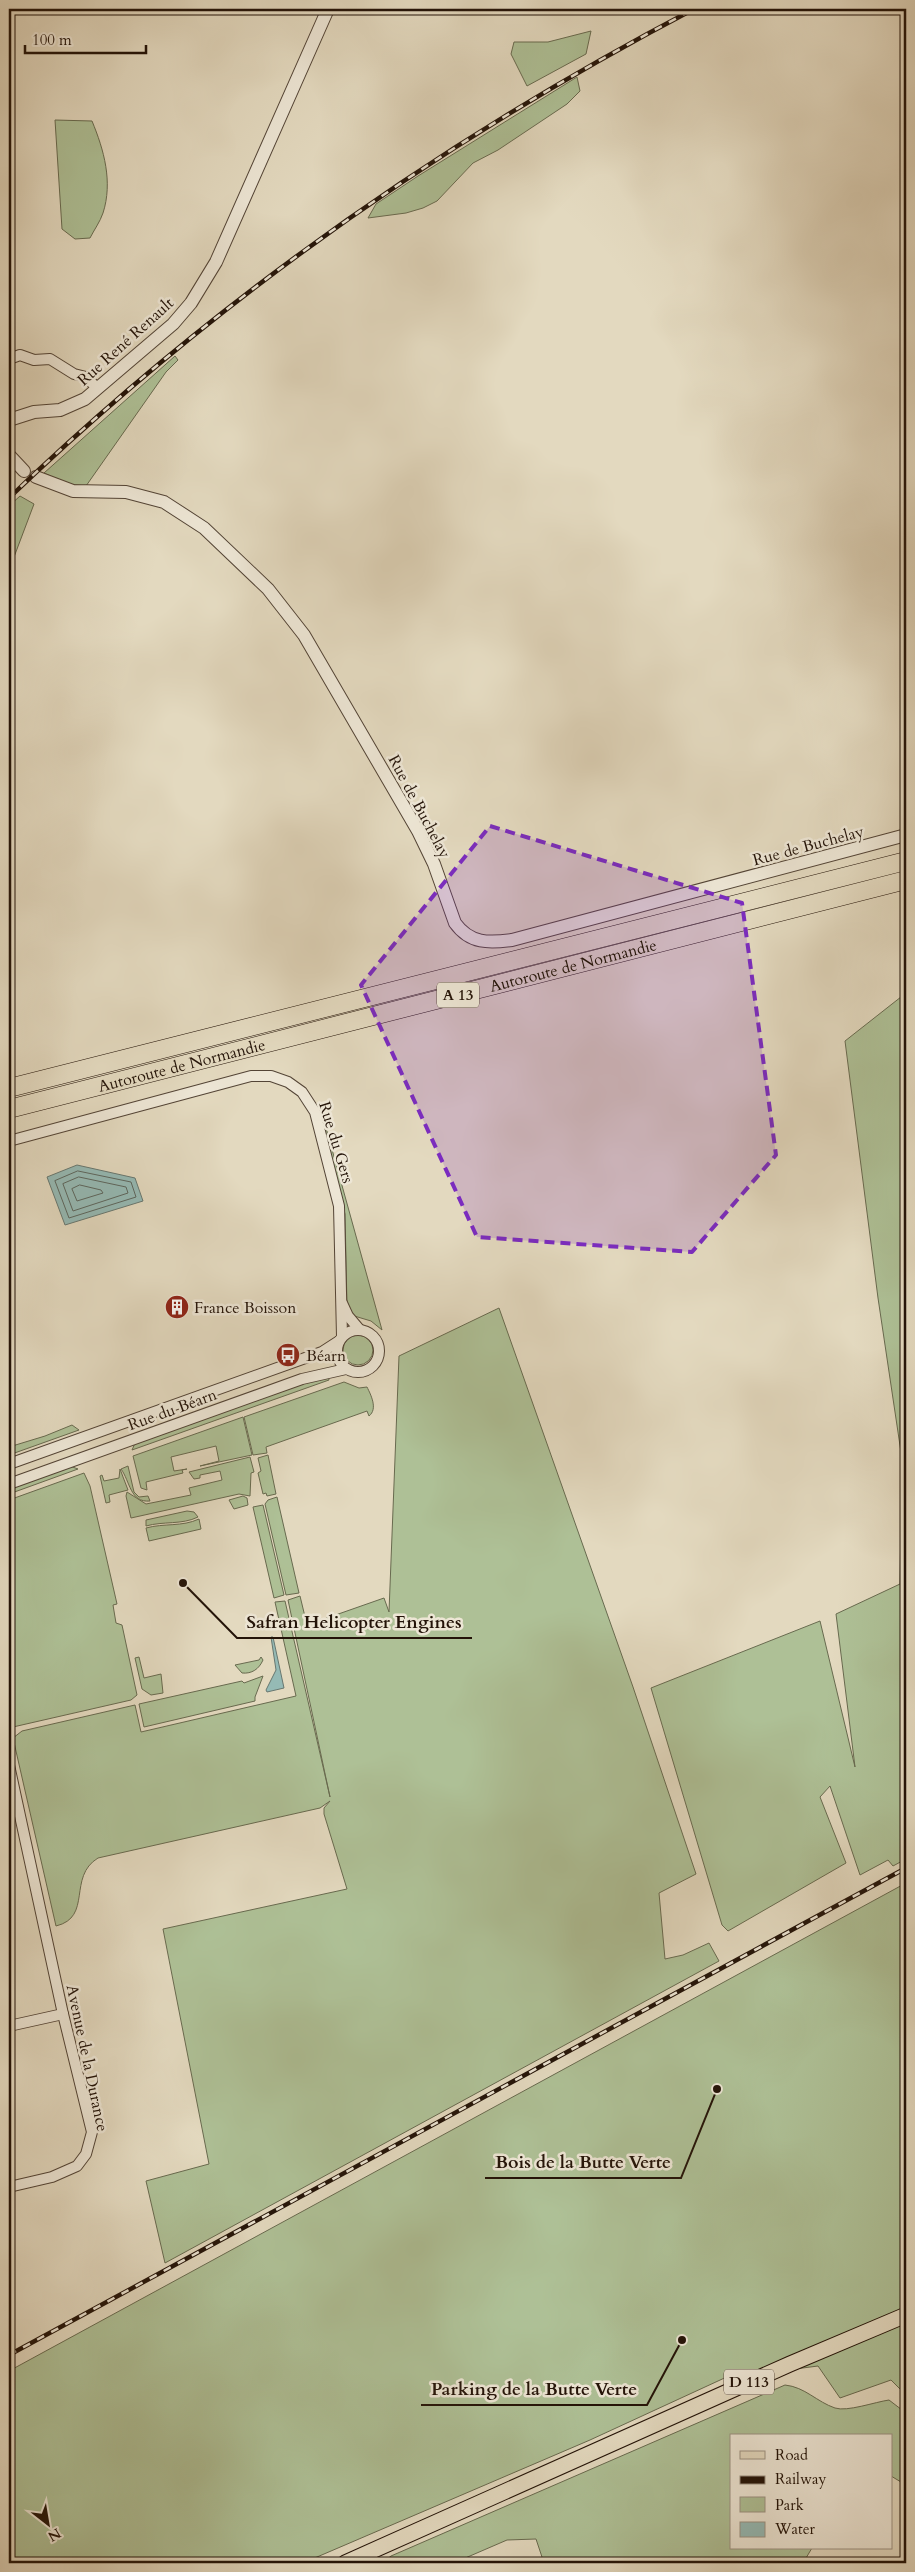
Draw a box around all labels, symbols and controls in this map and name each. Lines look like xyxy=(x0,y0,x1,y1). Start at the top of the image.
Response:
scale bar xyxy=(25,22,146,54)
text: 100 m xyxy=(32,30,72,50)
street label: Rue René Renault xyxy=(73,293,179,391)
street label: Rue de Buchelay xyxy=(383,751,456,862)
street label: Rue de Buchelay xyxy=(750,820,867,871)
street label: Autoroute de Normandie xyxy=(487,934,659,998)
road number: A 13 xyxy=(437,982,479,1008)
street label: Autoroute de Normandie xyxy=(96,1034,268,1098)
street label: Rue du Gers xyxy=(313,1099,359,1186)
building icon: France Boisson xyxy=(164,1294,190,1320)
place label: France Boisson xyxy=(194,1297,296,1319)
bus stop icon: Béarn xyxy=(275,1342,301,1368)
place label: Béarn xyxy=(306,1345,346,1367)
street label: Rue du Béarn xyxy=(125,1384,220,1436)
callout: Safran Helicopter Engines xyxy=(237,1605,472,1638)
text: Safran Helicopter Engines xyxy=(246,1610,462,1635)
street label: Avenue de la Durance xyxy=(61,1983,113,2134)
callout: Bois de la Butte Verte xyxy=(485,2145,681,2178)
text: Bois de la Butte Verte xyxy=(495,2150,671,2175)
road number: D 113 xyxy=(724,2370,774,2394)
callout: Parking de la Butte Verte xyxy=(421,2372,647,2405)
text: Parking de la Butte Verte xyxy=(431,2377,637,2402)
legend xyxy=(730,2434,892,2550)
text: Road xyxy=(775,2445,808,2465)
text: Railway xyxy=(775,2469,826,2489)
text: Park xyxy=(775,2495,804,2515)
north arrow xyxy=(22,2500,72,2550)
text: Water xyxy=(774,2519,816,2539)
text: N xyxy=(44,2523,65,2546)

